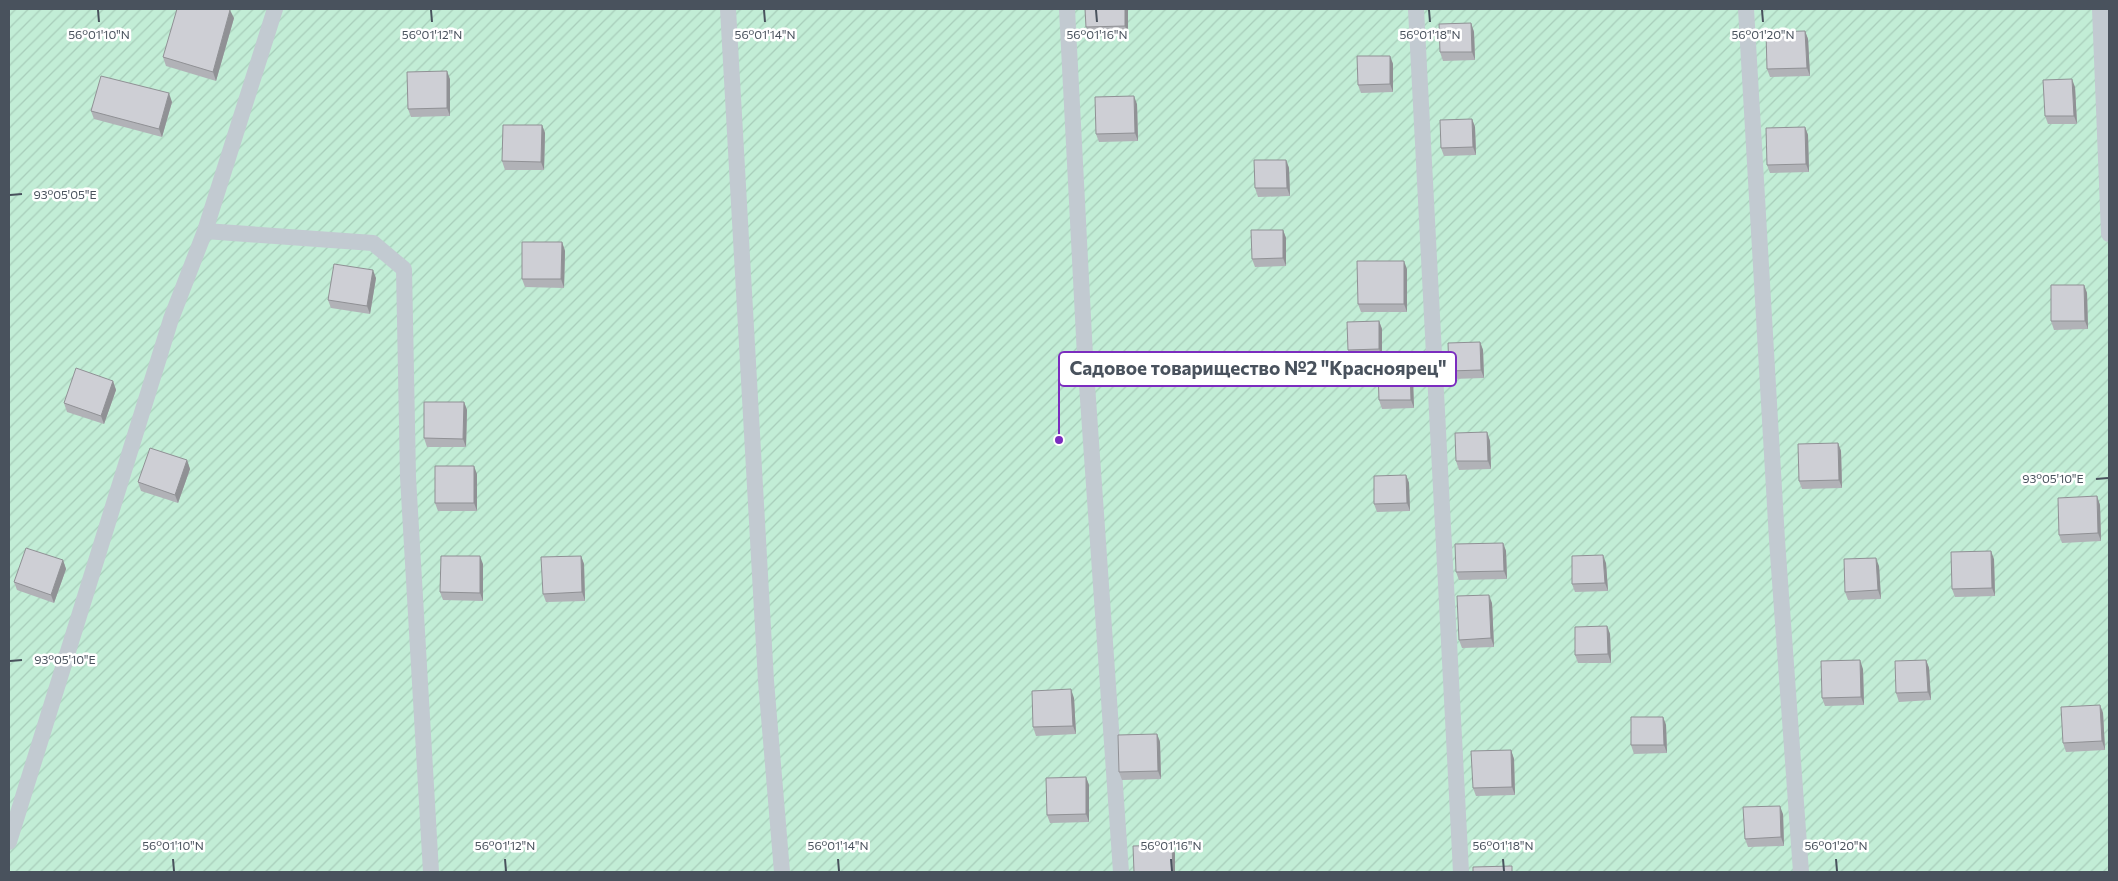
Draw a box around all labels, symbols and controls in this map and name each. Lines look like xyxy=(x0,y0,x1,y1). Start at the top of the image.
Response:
text: 56°01'10"N xyxy=(68,27,130,41)
text: 56°01'12"N xyxy=(402,27,462,41)
text: 56°01'14"N xyxy=(734,27,796,41)
text: 56°01'16"N xyxy=(1066,27,1128,41)
text: 56°01'18"N xyxy=(1399,27,1461,41)
text: 56°01'20"N xyxy=(1731,27,1795,41)
text: 93°05'05"E xyxy=(33,187,97,201)
callout: Садовое товарищество №2 "Красноярец" xyxy=(1059,352,1456,386)
text: Садовое товарищество №2 "Красноярец" xyxy=(1069,356,1447,379)
text: 93°05'10"E xyxy=(2022,471,2084,485)
text: 93°05'10"E xyxy=(34,652,96,666)
text: 56°01'10"N xyxy=(142,838,204,852)
text: 56°01'12"N xyxy=(475,838,535,852)
text: 56°01'14"N xyxy=(807,838,869,852)
text: 56°01'16"N xyxy=(1140,838,1202,852)
text: 56°01'18"N xyxy=(1472,838,1534,852)
text: 56°01'20"N xyxy=(1804,838,1868,852)

